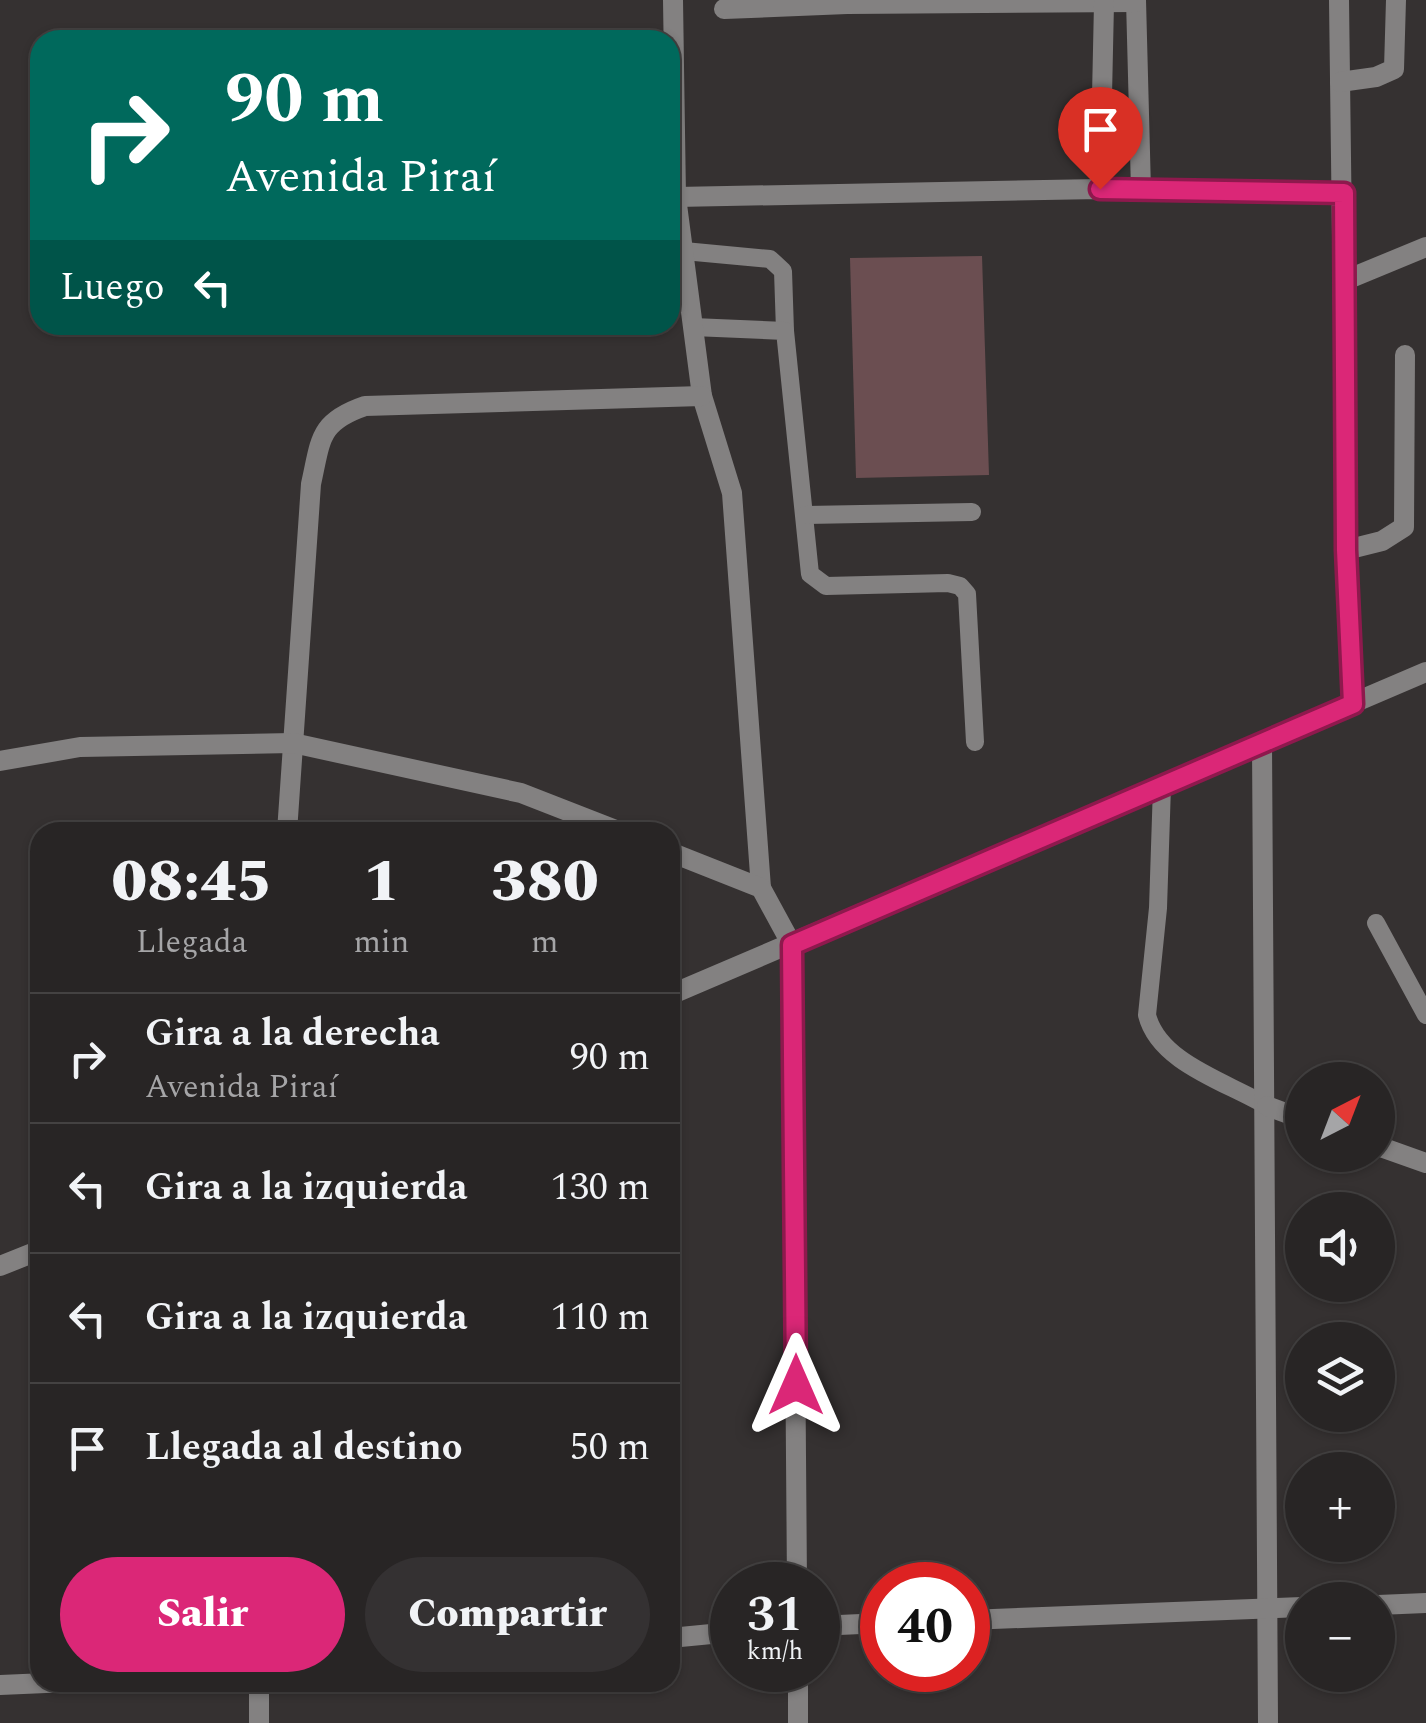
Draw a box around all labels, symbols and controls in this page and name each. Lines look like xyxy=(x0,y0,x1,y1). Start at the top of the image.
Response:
text: 90 m xyxy=(225,47,384,153)
icon: right xyxy=(60,70,190,200)
pin xyxy=(1058,87,1143,190)
icon: arrive xyxy=(1073,102,1128,157)
text: Avenida Piraí xyxy=(225,143,496,212)
text: Luego xyxy=(60,259,165,317)
icon: left xyxy=(185,260,240,315)
text: 08:45 xyxy=(111,836,272,928)
text: 1 xyxy=(363,836,399,928)
text: 380 xyxy=(491,836,599,928)
text: Llegada xyxy=(136,918,247,967)
text: min xyxy=(353,918,409,967)
text: m xyxy=(531,918,558,967)
text: Gira a la derecha xyxy=(145,1005,440,1063)
text: 90 m xyxy=(570,1029,650,1087)
icon: right xyxy=(60,1031,115,1086)
north arrow xyxy=(1285,1062,1395,1172)
map controls xyxy=(1285,1062,1395,1692)
text: Avenida Piraí xyxy=(145,1063,338,1112)
text: Gira a la izquierda xyxy=(145,1159,467,1217)
text: 130 m xyxy=(551,1159,650,1217)
icon: left xyxy=(60,1161,115,1216)
button: sound xyxy=(1285,1192,1395,1302)
text: Gira a la izquierda xyxy=(145,1289,467,1347)
text: 110 m xyxy=(551,1289,650,1347)
icon: left xyxy=(60,1291,115,1346)
button: layers xyxy=(1285,1322,1395,1432)
position arrow xyxy=(744,1333,848,1437)
text: Llegada al destino xyxy=(145,1419,463,1477)
text: 50 m xyxy=(570,1419,650,1477)
icon: arrive xyxy=(60,1421,115,1476)
button: + xyxy=(1285,1452,1395,1562)
button: Salir xyxy=(60,1557,345,1672)
button: Compartir xyxy=(365,1557,650,1672)
speed limit sign: 40 xyxy=(860,1562,990,1692)
text: 31 xyxy=(747,1577,803,1653)
button: − xyxy=(1285,1582,1395,1692)
text: km/h xyxy=(747,1633,803,1671)

